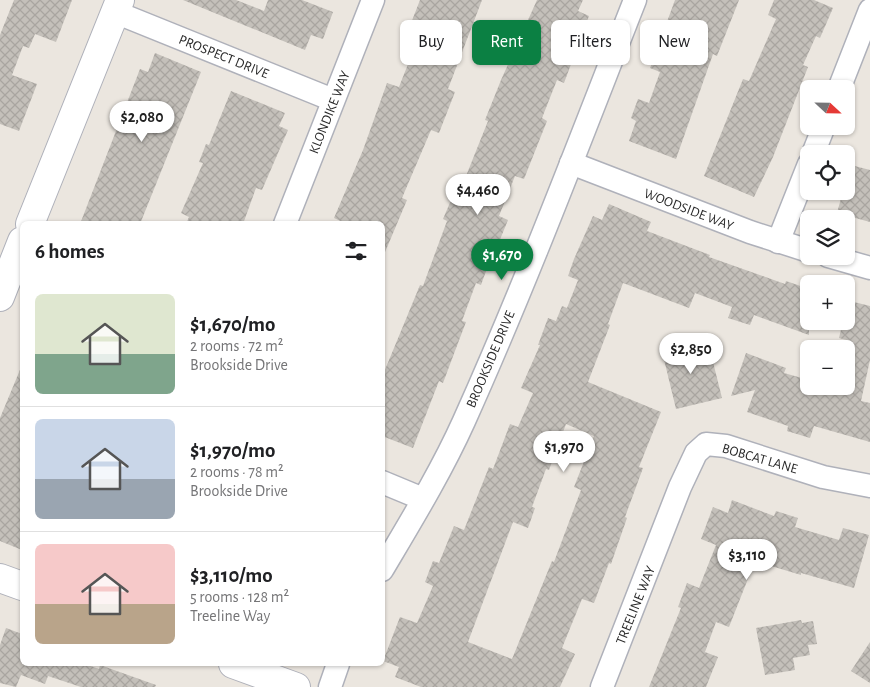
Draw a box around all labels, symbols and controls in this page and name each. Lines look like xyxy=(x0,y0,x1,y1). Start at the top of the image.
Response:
chip: Buy xyxy=(400,20,462,65)
chip: Rent xyxy=(472,20,541,65)
chip: Filters xyxy=(551,20,630,65)
chip: New xyxy=(640,20,708,65)
street label: PROSPECT DRIVE xyxy=(177,33,271,81)
street label: KLONDIKE WAY xyxy=(307,68,353,156)
north arrow xyxy=(800,80,855,135)
map controls xyxy=(800,80,855,395)
pin: $2,080 xyxy=(101,100,183,143)
text: $2,080 xyxy=(121,109,163,125)
button: locate xyxy=(800,145,855,200)
pin: $4,460 xyxy=(437,174,519,216)
text: $4,460 xyxy=(456,182,500,198)
street label: WOODSIDE WAY xyxy=(642,186,736,234)
button: layers xyxy=(800,210,855,265)
icon: filters xyxy=(342,237,370,265)
pin: $1,670 xyxy=(461,238,543,281)
text: 6 homes xyxy=(35,241,105,262)
text: $1,670 xyxy=(482,247,522,263)
button: + xyxy=(800,275,855,330)
street label: BROOKSIDE DRIVE xyxy=(464,309,518,410)
icon: home xyxy=(75,314,135,374)
text: $1,670/mo xyxy=(190,314,275,335)
pin: $2,850 xyxy=(650,332,732,375)
text: 2 rooms · 72 m² xyxy=(190,338,283,354)
button: − xyxy=(800,340,855,395)
text: $2,850 xyxy=(670,341,712,357)
text: Brookside Drive xyxy=(190,357,288,373)
pin: $1,970 xyxy=(523,430,605,473)
icon: home xyxy=(75,439,135,499)
text: $1,970 xyxy=(544,439,584,455)
text: $1,970/mo xyxy=(190,440,275,461)
street label: BOBCAT LANE xyxy=(720,441,799,476)
text: 2 rooms · 78 m² xyxy=(190,464,284,480)
text: Brookside Drive xyxy=(190,483,288,499)
pin: $3,110 xyxy=(706,538,788,581)
text: $3,110 xyxy=(728,547,766,563)
icon: home xyxy=(75,564,135,624)
street label: TREELINE WAY xyxy=(614,564,658,647)
text: $3,110/mo xyxy=(190,565,273,586)
text: 5 rooms · 128 m² xyxy=(190,589,289,605)
text: Treeline Way xyxy=(190,608,270,624)

